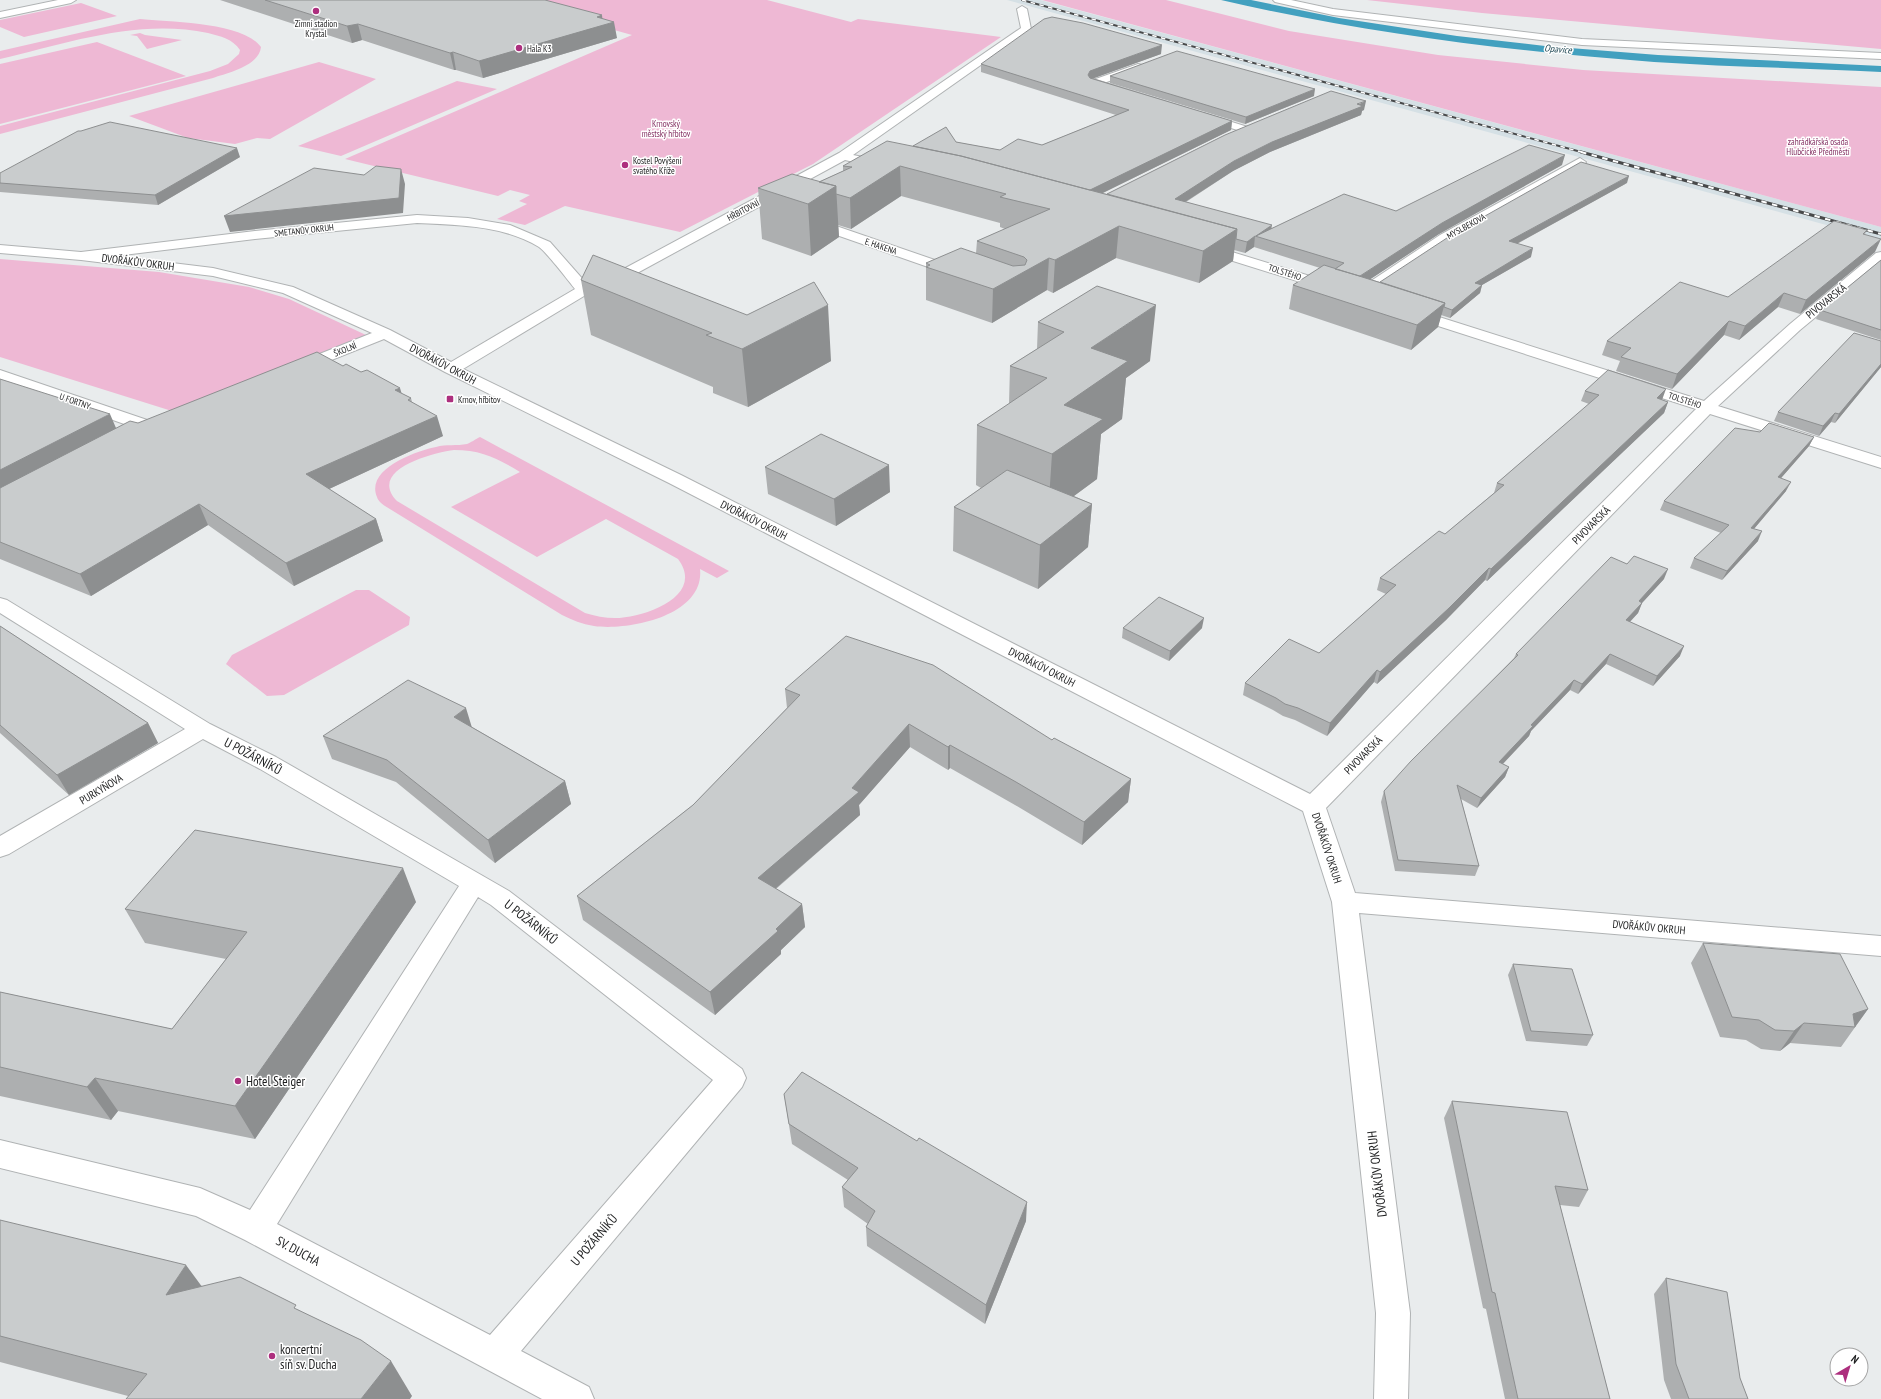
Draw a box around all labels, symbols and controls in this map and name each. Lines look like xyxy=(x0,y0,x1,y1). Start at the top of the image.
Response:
marker: Zimní stadion Krystal xyxy=(311,6,321,16)
place label: Zimní stadion Krystal xyxy=(295,18,337,39)
water label: Opavice xyxy=(1544,41,1573,57)
marker: Hala K3 xyxy=(514,43,524,53)
place label: Hala K3 xyxy=(527,43,552,54)
park label: Krnovský městský hřbitov xyxy=(642,118,691,139)
park label: zahrádkářská osada Hlubčické Předměstí xyxy=(1786,136,1850,157)
place label: Kostel Povýšení svatého Kříže xyxy=(633,155,681,176)
marker: Kostel Povýšení svatého Kříže xyxy=(620,160,630,170)
street label: HŘBITOVNÍ xyxy=(725,197,762,223)
street label: MYSLBEKOVA xyxy=(1445,211,1488,241)
street label: SMETANŮV OKRUH xyxy=(274,221,334,239)
street label: E. HAKENA xyxy=(863,235,899,257)
street label: DVOŘÁKŮV OKRUH xyxy=(101,251,175,273)
street label: TOLSTÉHO xyxy=(1267,262,1303,282)
street label: PIVOVARSKÁ xyxy=(1803,280,1850,322)
street label: ŠKOLNÍ xyxy=(332,339,359,359)
street label: DVOŘÁKŮV OKRUH xyxy=(407,341,479,387)
street label: TOLSTÉHO xyxy=(1667,390,1703,410)
street label: U FORTNY xyxy=(58,391,93,412)
marker: Krnov, hřbitov xyxy=(445,394,455,404)
place label: Krnov, hřbitov xyxy=(458,394,501,405)
street label: DVOŘÁKŮV OKRUH xyxy=(718,497,790,543)
street label: PIVOVARSKÁ xyxy=(1569,502,1614,547)
street label: DVOŘÁKŮV OKRUH xyxy=(1006,644,1078,690)
street label: PIVOVARSKÁ xyxy=(1341,732,1386,777)
street label: U POŽÁRNÍKŮ xyxy=(221,734,285,778)
street label: PURKYŇOVA xyxy=(77,770,126,807)
street label: DVOŘÁKŮV OKRUH xyxy=(1309,811,1345,885)
street label: U POŽÁRNÍKŮ xyxy=(501,896,561,948)
street label: DVOŘÁKŮV OKRUH xyxy=(1612,917,1686,937)
place label: Hotel Steiger xyxy=(246,1073,305,1090)
marker: Hotel Steiger xyxy=(233,1076,243,1086)
street label: DVOŘÁKŮV OKRUH xyxy=(1363,1130,1391,1218)
street label: U POŽÁRNÍKŮ xyxy=(567,1211,621,1269)
street label: SV. DUCHA xyxy=(273,1232,324,1270)
place label: koncertní síň sv. Ducha xyxy=(280,1341,337,1373)
north arrow xyxy=(1829,1347,1869,1387)
marker: koncertní síň sv. Ducha xyxy=(267,1351,277,1361)
text: N xyxy=(1849,1352,1862,1366)

